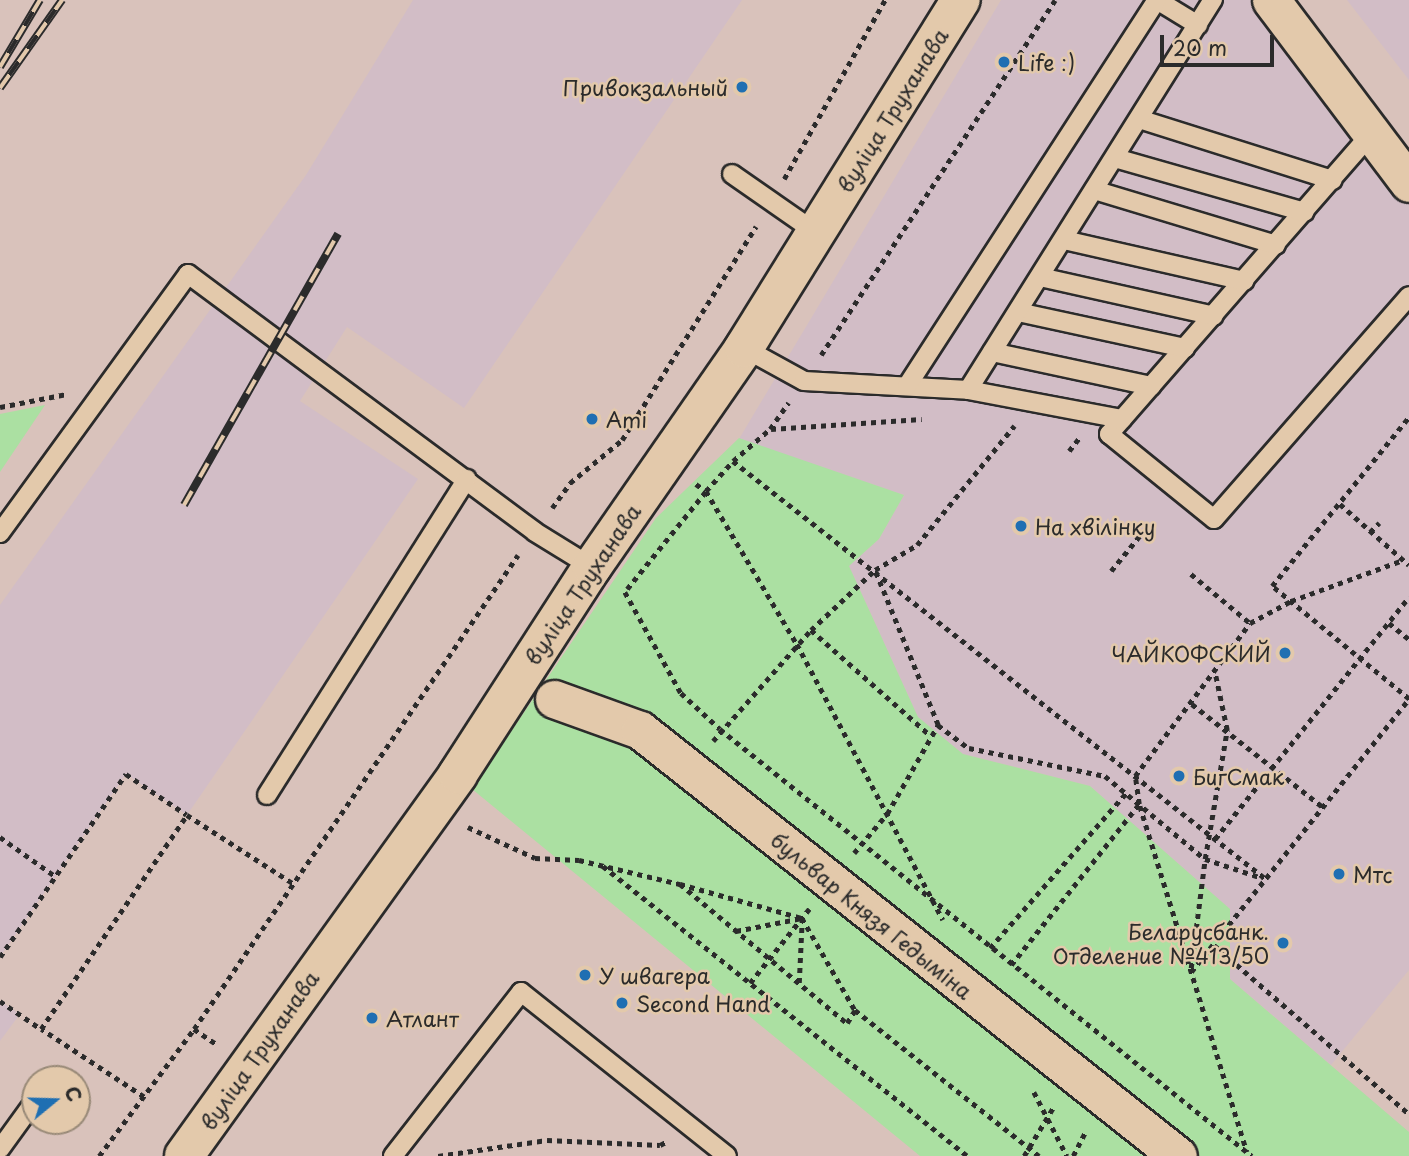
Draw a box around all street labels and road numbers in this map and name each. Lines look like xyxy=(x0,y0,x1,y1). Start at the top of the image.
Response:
street label: вуліца Труханава xyxy=(832,24,952,196)
street label: вуліца Труханава xyxy=(519,499,645,669)
street label: бульвар Князя Гедыміна xyxy=(766,826,978,1004)
street label: вуліца Труханава xyxy=(195,966,323,1134)

